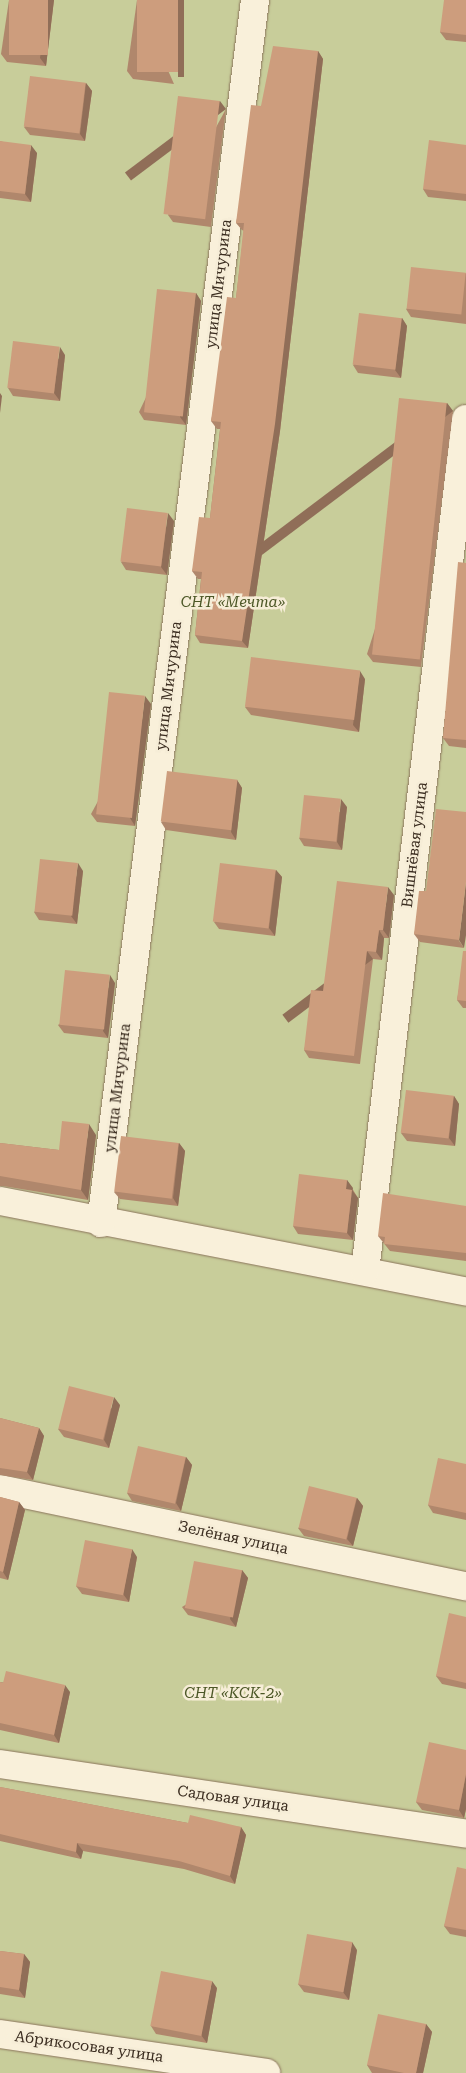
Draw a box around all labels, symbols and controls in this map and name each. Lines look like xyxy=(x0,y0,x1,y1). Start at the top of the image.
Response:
street label: улица Мичурина xyxy=(202,218,236,350)
park label: СНТ «Мечта» xyxy=(181,594,285,612)
street label: улица Мичурина xyxy=(152,620,186,752)
street label: Вишнёвая улица xyxy=(398,781,432,909)
street label: улица Мичурина xyxy=(101,1022,135,1154)
street label: Зелёная улица xyxy=(176,1518,290,1558)
park label: СНТ «КСК-2» xyxy=(184,1685,282,1703)
street label: Садовая улица xyxy=(176,1782,290,1816)
street label: Абрикосовая улица xyxy=(13,2028,165,2066)

